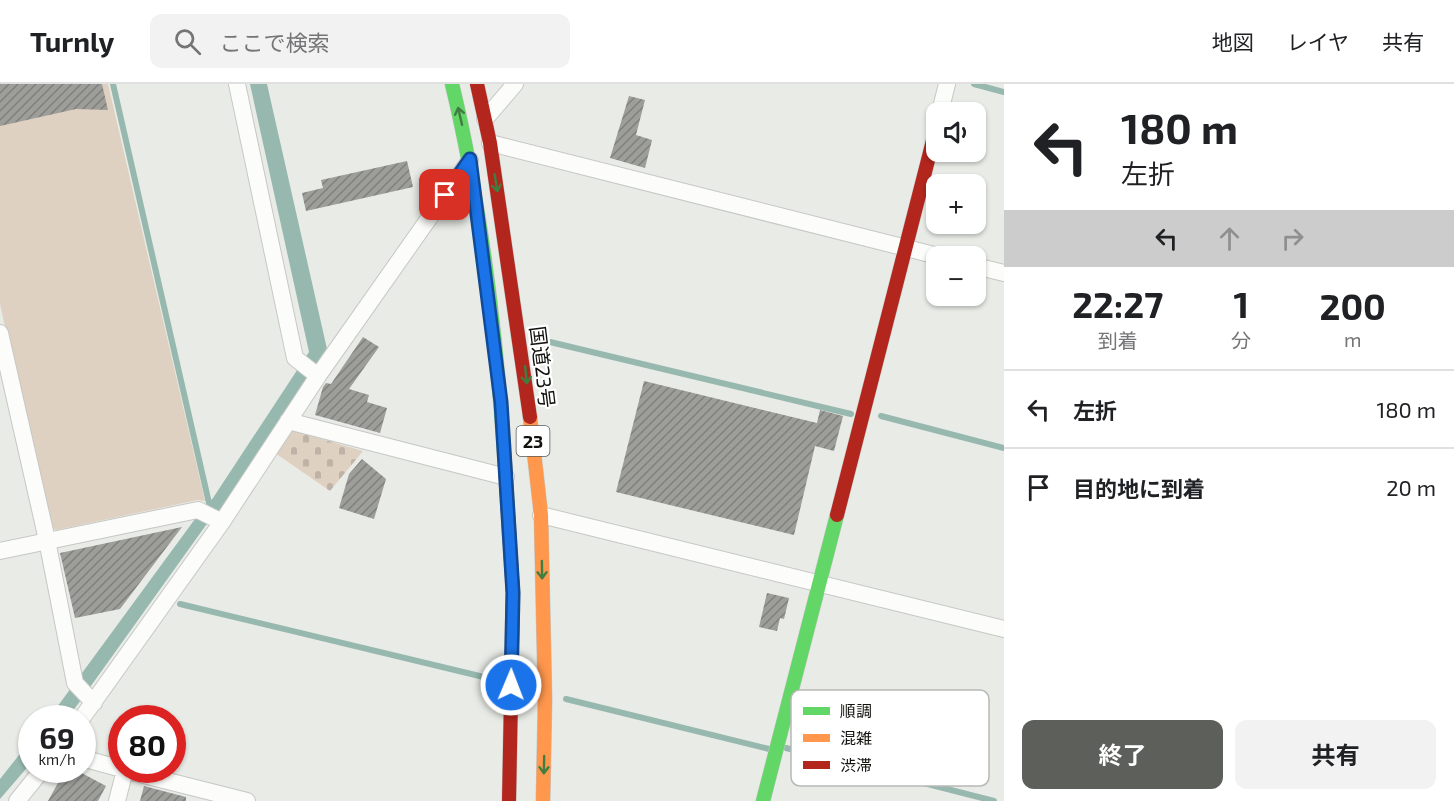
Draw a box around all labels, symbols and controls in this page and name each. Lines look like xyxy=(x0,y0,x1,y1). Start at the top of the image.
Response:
search box xyxy=(150,14,570,68)
text: Turnly xyxy=(30,24,114,58)
icon: search xyxy=(171,25,204,58)
text: ここで検索 xyxy=(219,29,329,55)
text: 地図 xyxy=(1212,29,1254,54)
text: レイヤ xyxy=(1287,29,1349,54)
text: 共有 xyxy=(1382,29,1424,54)
map controls xyxy=(926,102,986,306)
button: sound xyxy=(926,102,986,162)
text: 180 m xyxy=(1121,102,1238,152)
one-way arrow xyxy=(453,107,465,126)
icon: left xyxy=(1022,108,1100,186)
text: 左折 xyxy=(1121,157,1175,189)
pin xyxy=(419,169,470,220)
one-way arrow xyxy=(491,172,502,192)
button: + xyxy=(926,174,986,234)
icon: arrive xyxy=(428,178,461,211)
icon: left xyxy=(1150,222,1183,255)
icon: ahead xyxy=(1213,222,1246,255)
icon: right xyxy=(1276,222,1309,255)
button: − xyxy=(926,246,986,306)
text: 22:27 xyxy=(1072,282,1163,325)
text: 1 xyxy=(1234,282,1249,325)
text: 200 xyxy=(1319,284,1386,327)
street label: 国道23号 xyxy=(526,325,560,409)
text: m xyxy=(1344,327,1361,351)
text: 到着 xyxy=(1098,328,1138,352)
text: 分 xyxy=(1231,328,1251,352)
one-way arrow xyxy=(520,365,531,385)
icon: left xyxy=(1022,393,1055,426)
text: 180 m xyxy=(1376,396,1436,422)
text: 左折 xyxy=(1073,397,1117,423)
road number: 23 xyxy=(516,426,550,456)
icon: arrive xyxy=(1022,471,1055,504)
text: 20 m xyxy=(1386,474,1436,500)
text: 目的地に到着 xyxy=(1073,475,1205,501)
one-way arrow xyxy=(537,559,548,579)
position arrow xyxy=(479,653,543,717)
legend xyxy=(791,690,989,786)
text: 順調 xyxy=(840,701,872,720)
speed limit sign: 80 xyxy=(108,705,186,783)
text: 69 xyxy=(39,719,75,755)
button: 終了 xyxy=(1022,720,1223,789)
button: 共有 xyxy=(1235,720,1436,789)
text: 混雑 xyxy=(840,728,872,747)
text: km/h xyxy=(38,750,76,768)
one-way arrow xyxy=(538,754,550,774)
text: 渋滞 xyxy=(840,755,872,774)

